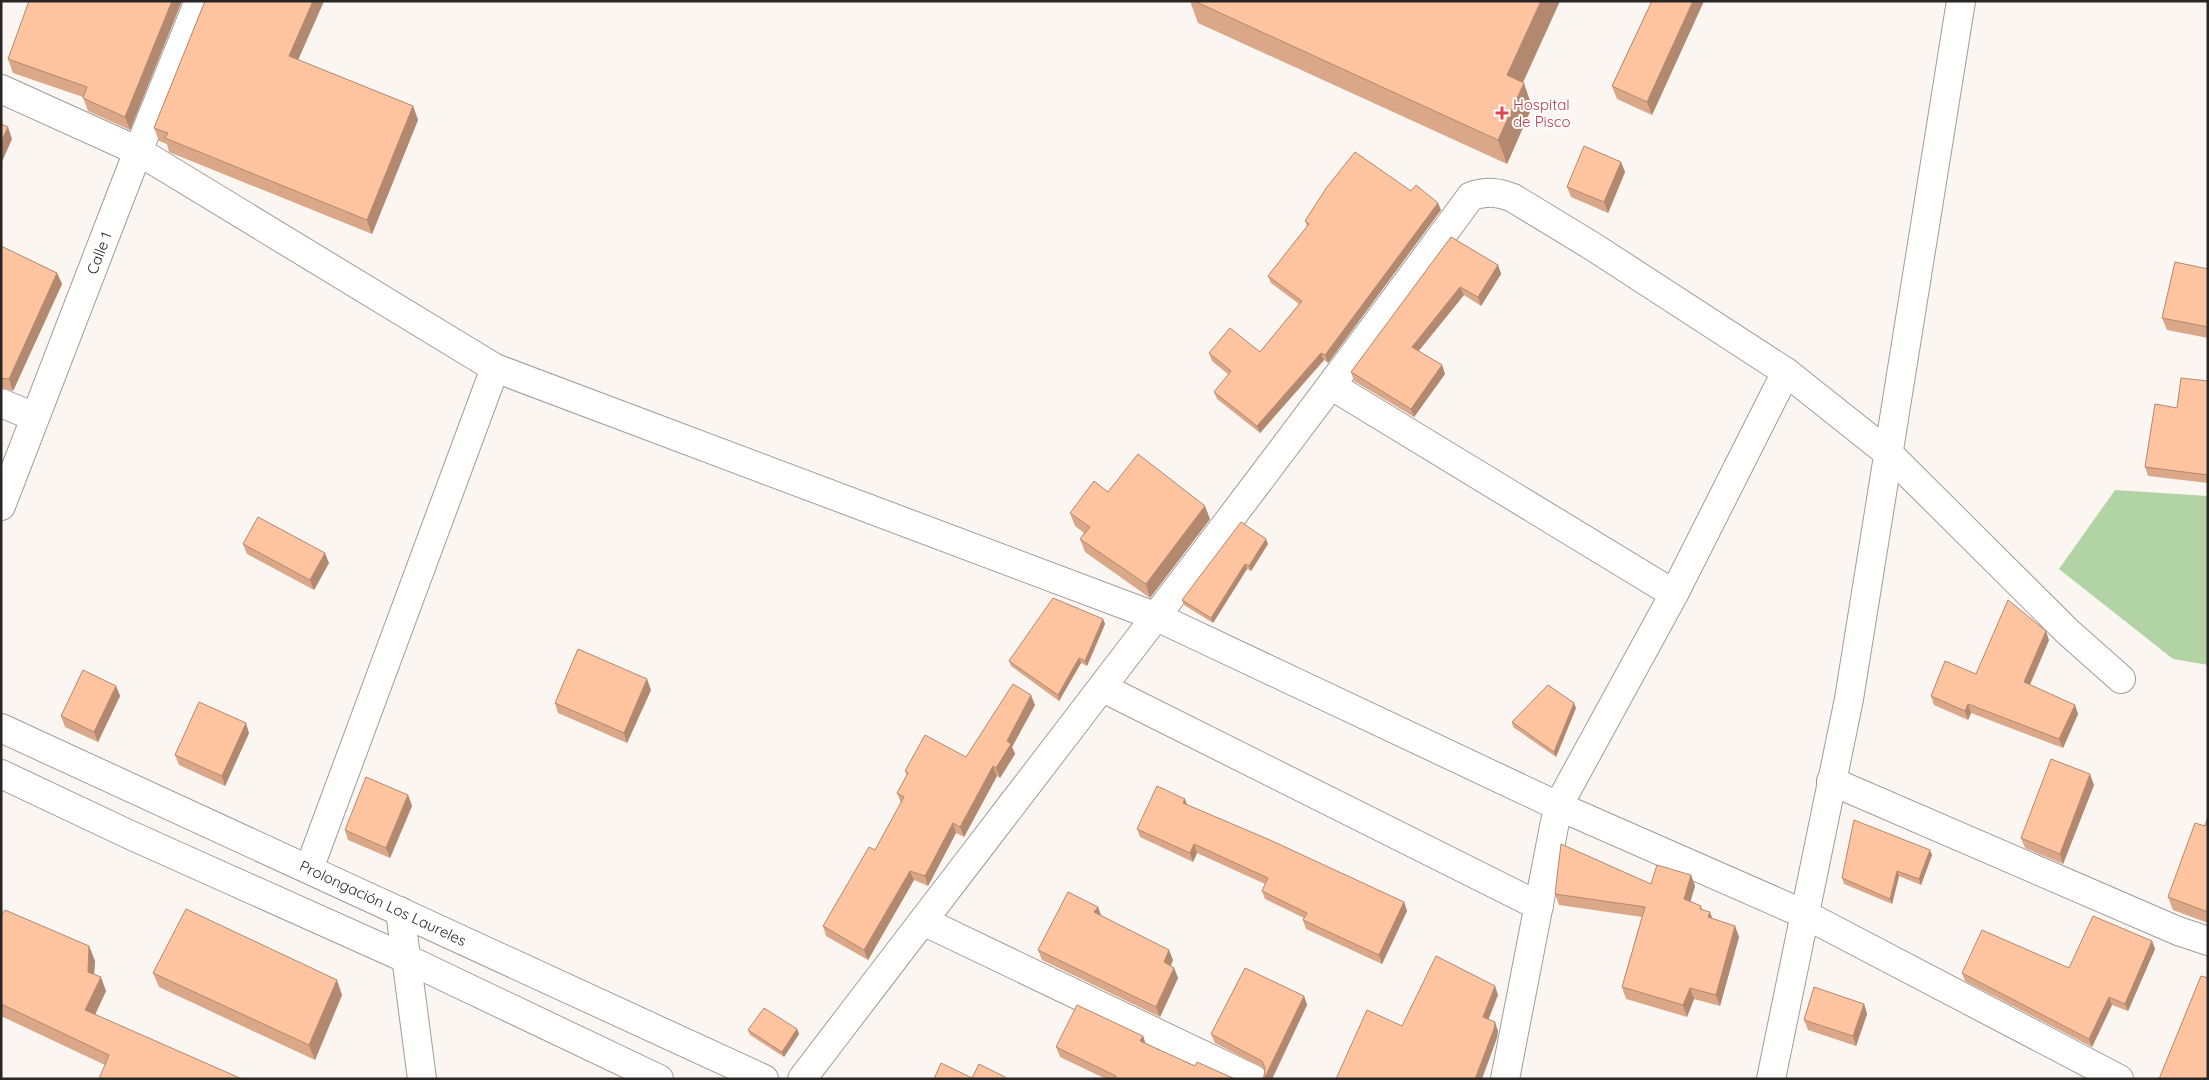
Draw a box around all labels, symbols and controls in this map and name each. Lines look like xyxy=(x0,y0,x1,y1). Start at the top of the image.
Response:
place label: Hospital de Pisco xyxy=(1513,95,1571,131)
marker: Hospital de Pisco xyxy=(1495,106,1509,120)
street label: Calle 1 xyxy=(82,229,116,277)
street label: Prolongación Los Laureles xyxy=(297,856,469,950)

